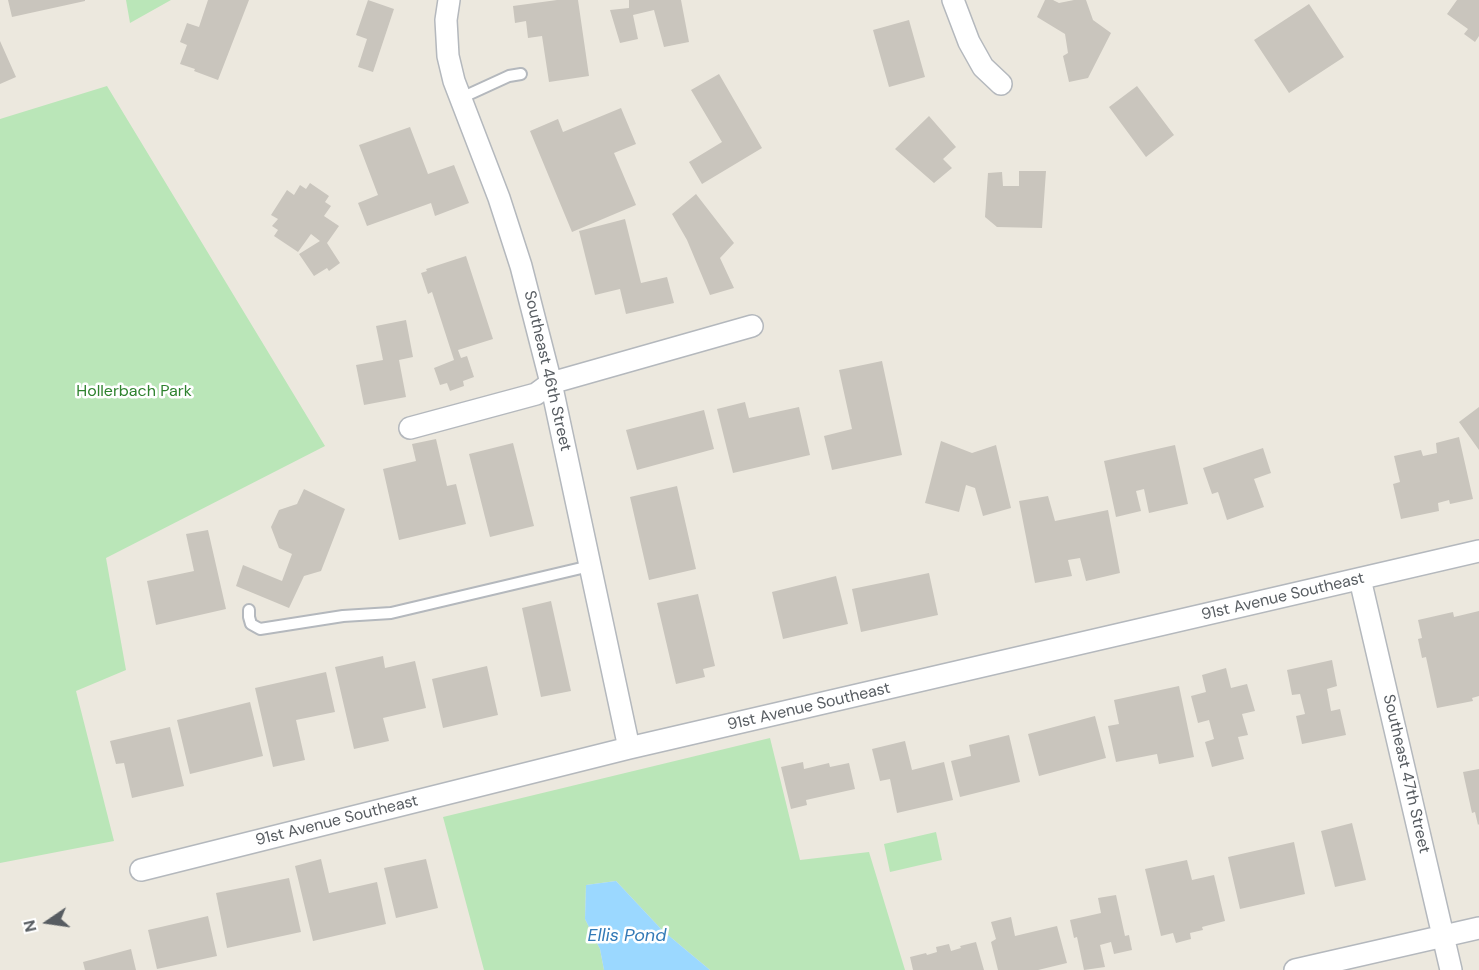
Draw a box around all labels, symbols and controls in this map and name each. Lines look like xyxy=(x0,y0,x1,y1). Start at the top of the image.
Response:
street label: Southeast 46th Street xyxy=(519,289,575,453)
park label: Hollerbach Park xyxy=(76,382,192,402)
street label: 91st Avenue Southeast xyxy=(1200,569,1366,625)
street label: 91st Avenue Southeast xyxy=(726,679,892,735)
street label: Southeast 47th Street xyxy=(1378,693,1434,855)
street label: 91st Avenue Southeast xyxy=(254,792,420,850)
north arrow xyxy=(18,892,78,952)
text: N xyxy=(18,918,42,934)
water label: Ellis Pond xyxy=(588,925,666,947)

